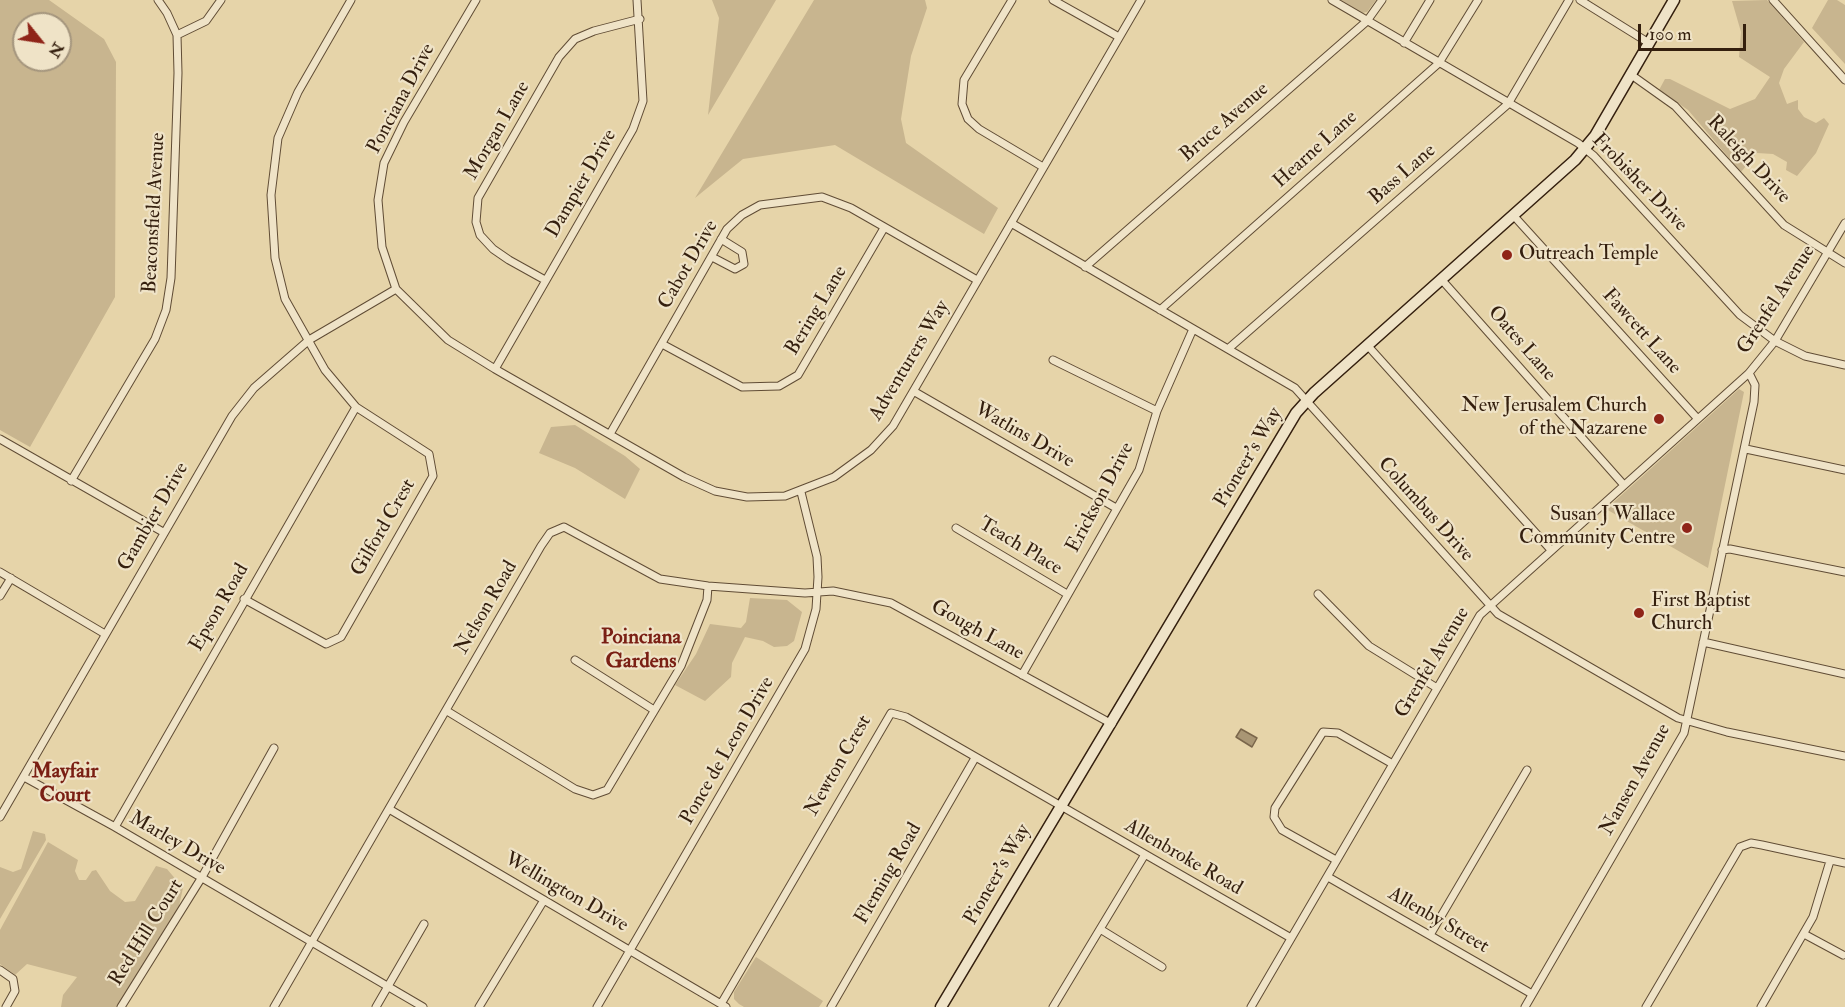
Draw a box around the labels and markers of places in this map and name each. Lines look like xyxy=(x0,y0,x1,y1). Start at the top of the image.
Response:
place label: Outreach Temple xyxy=(1519,243,1658,267)
marker: Outreach Temple xyxy=(1500,248,1514,262)
place label: New Jerusalem Church of the Nazarene xyxy=(1461,395,1647,442)
marker: New Jerusalem Church of the Nazarene xyxy=(1652,412,1666,426)
place label: Susan J Wallace Community Centre xyxy=(1519,504,1675,551)
marker: Susan J Wallace Community Centre xyxy=(1680,521,1694,535)
place label: First Baptist Church xyxy=(1651,590,1750,637)
marker: First Baptist Church xyxy=(1632,606,1646,620)

